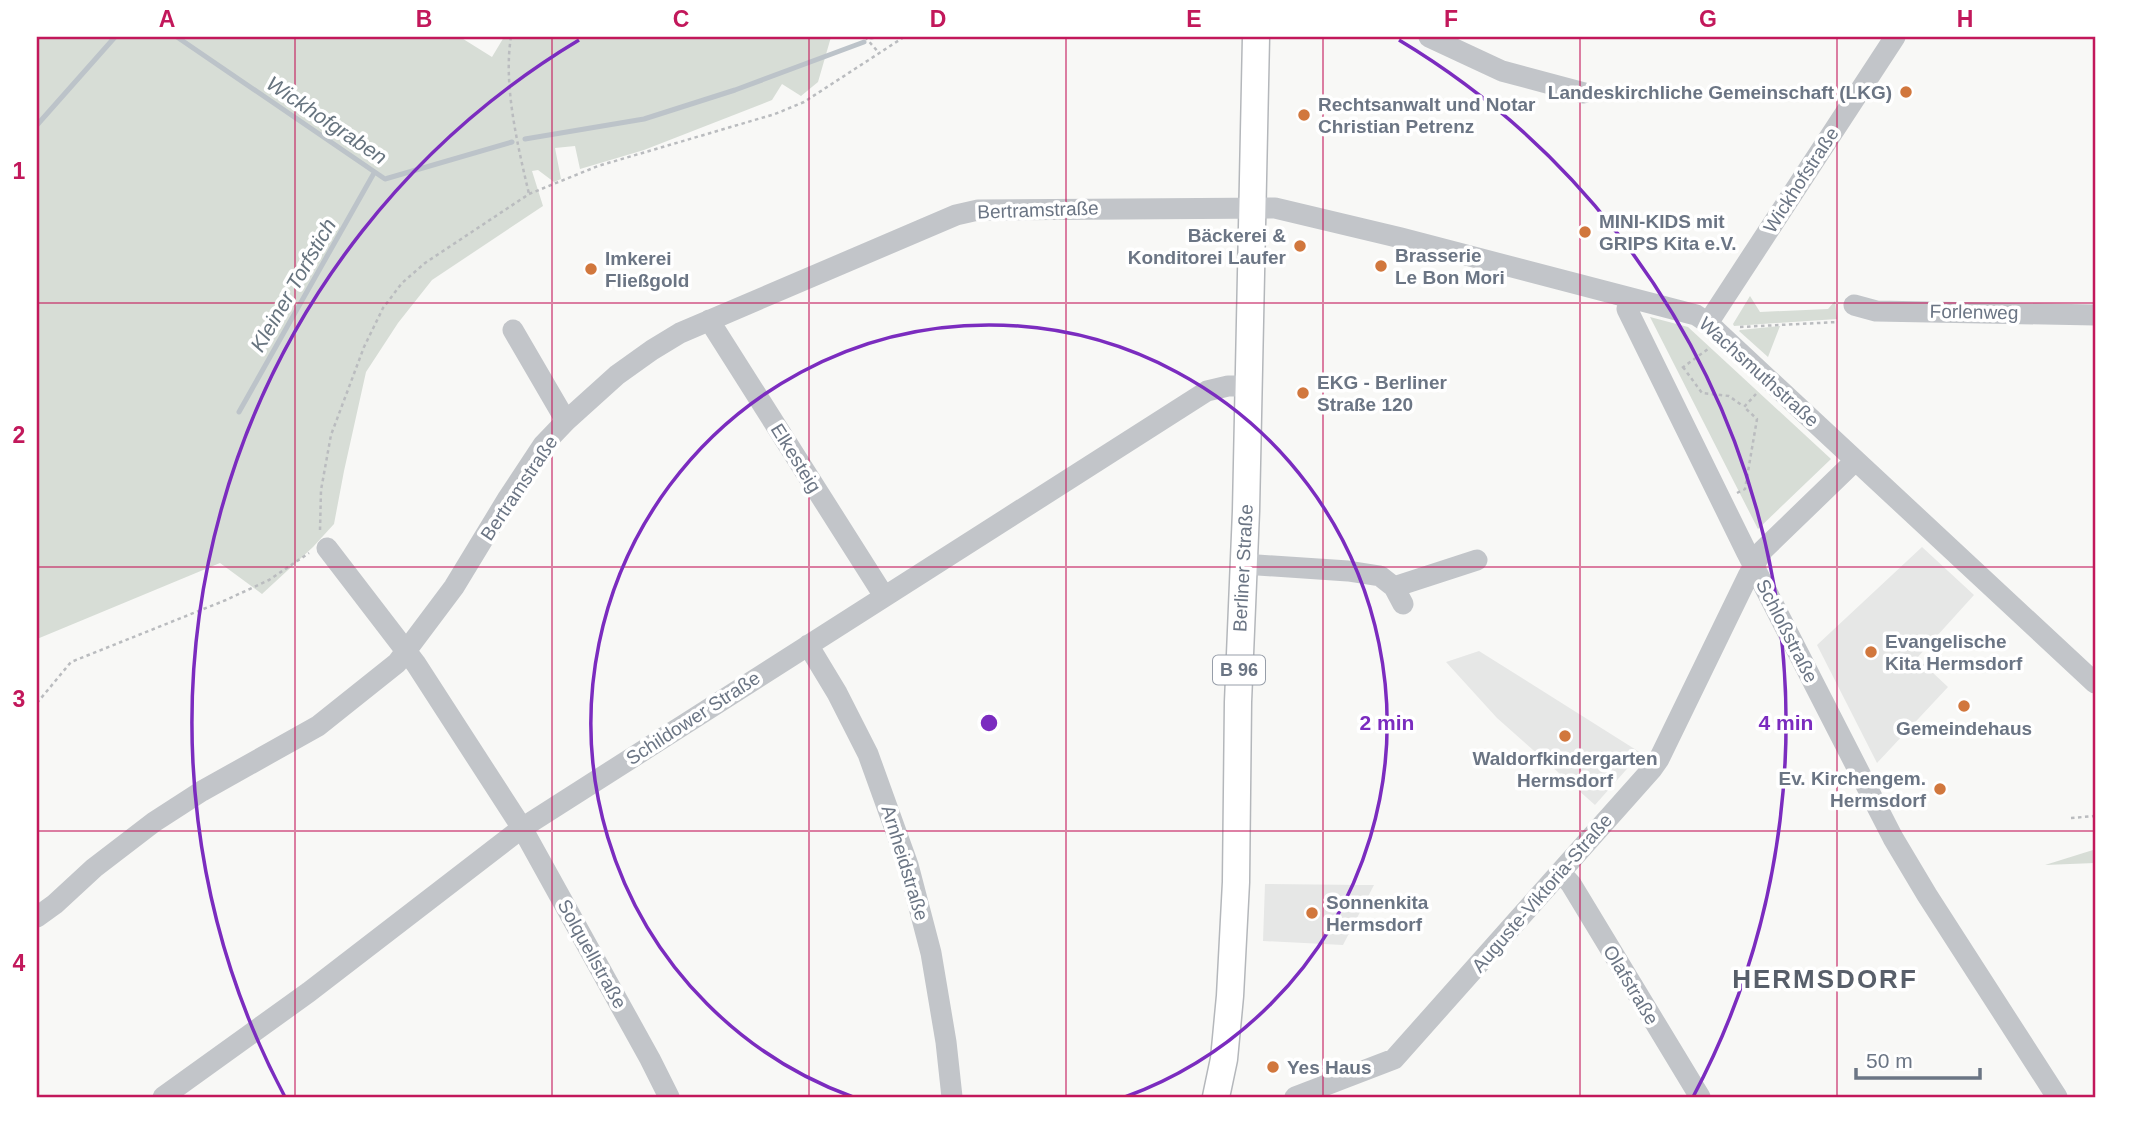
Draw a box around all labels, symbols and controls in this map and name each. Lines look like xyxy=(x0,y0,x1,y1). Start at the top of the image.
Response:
text: A xyxy=(159,6,175,32)
text: B xyxy=(416,6,432,32)
text: C xyxy=(673,6,689,32)
text: D xyxy=(930,6,946,32)
text: E xyxy=(1186,6,1202,32)
text: F xyxy=(1444,6,1458,32)
text: G xyxy=(1699,6,1717,32)
text: H xyxy=(1957,6,1973,32)
water label: Wickhofgraben xyxy=(263,71,391,169)
place label: Landeskirchliche Gemeinschaft (LKG) xyxy=(1548,82,1892,103)
marker: Landeskirchliche Gemeinschaft (LKG) xyxy=(1898,84,1914,100)
place label: Rechtsanwalt und Notar Christian Petrenz xyxy=(1318,94,1536,137)
marker: Rechtsanwalt und Notar Christian Petrenz xyxy=(1296,107,1312,123)
street label: Wickhofstraße xyxy=(1759,123,1843,237)
text: 1 xyxy=(13,158,26,184)
street label: Bertramstraße xyxy=(977,197,1099,223)
place label: MINI-KIDS mit GRIPS Kita e.V. xyxy=(1599,211,1737,254)
water label: Kleiner Torfstich xyxy=(246,214,340,356)
marker: MINI-KIDS mit GRIPS Kita e.V. xyxy=(1577,224,1593,240)
place label: Bäckerei & Konditorei Laufer xyxy=(1128,225,1287,268)
marker: Bäckerei & Konditorei Laufer xyxy=(1292,238,1308,254)
place label: Brasserie Le Bon Mori xyxy=(1395,245,1505,288)
place label: Imkerei Fließgold xyxy=(605,248,689,291)
marker: Brasserie Le Bon Mori xyxy=(1373,258,1389,274)
marker: Imkerei Fließgold xyxy=(583,261,599,277)
street label: Forlenweg xyxy=(1929,301,2019,323)
street label: Wachsmuthstraße xyxy=(1695,313,1823,431)
place label: EKG - Berliner Straße 120 xyxy=(1317,372,1447,415)
marker: EKG - Berliner Straße 120 xyxy=(1295,385,1311,401)
street label: Elkesteig xyxy=(767,420,825,496)
text: 2 xyxy=(13,422,25,448)
street label: Bertramstraße xyxy=(476,432,562,544)
street label: Berliner Straße xyxy=(1229,504,1257,632)
street label: Schloßstraße xyxy=(1752,576,1822,686)
place label: Evangelische Kita Hermsdorf xyxy=(1885,631,2023,674)
marker: Evangelische Kita Hermsdorf xyxy=(1863,644,1879,660)
road number: B 96 xyxy=(1213,656,1265,684)
street label: Schildower Straße xyxy=(622,667,764,769)
text: 3 xyxy=(13,686,25,712)
marker: Gemeindehaus xyxy=(1956,698,1972,714)
centre of rings xyxy=(977,711,1001,735)
text: 2 min xyxy=(1360,711,1414,734)
text: 4 min xyxy=(1759,711,1813,734)
place label: Gemeindehaus xyxy=(1896,718,2032,739)
marker: Waldorfkindergarten Hermsdorf xyxy=(1557,728,1573,744)
place label: Waldorfkindergarten Hermsdorf xyxy=(1472,748,1658,791)
place label: Ev. Kirchengem. Hermsdorf xyxy=(1779,768,1927,811)
marker: Ev. Kirchengem. Hermsdorf xyxy=(1932,781,1948,797)
street label: Arnheidstraße xyxy=(878,803,932,923)
street label: Auguste-Viktoria-Straße xyxy=(1468,810,1616,976)
place label: Sonnenkita Hermsdorf xyxy=(1326,892,1429,935)
street label: Solquellstraße xyxy=(553,896,631,1012)
marker: Sonnenkita Hermsdorf xyxy=(1304,905,1320,921)
street label: Olafstraße xyxy=(1599,942,1663,1028)
text: 4 xyxy=(13,950,26,976)
district label: HERMSDORF xyxy=(1732,964,1918,994)
scale bar xyxy=(1856,1036,1980,1080)
text: 50 m xyxy=(1866,1049,1913,1072)
place label: Yes Haus xyxy=(1287,1057,1372,1078)
marker: Yes Haus xyxy=(1265,1059,1281,1075)

